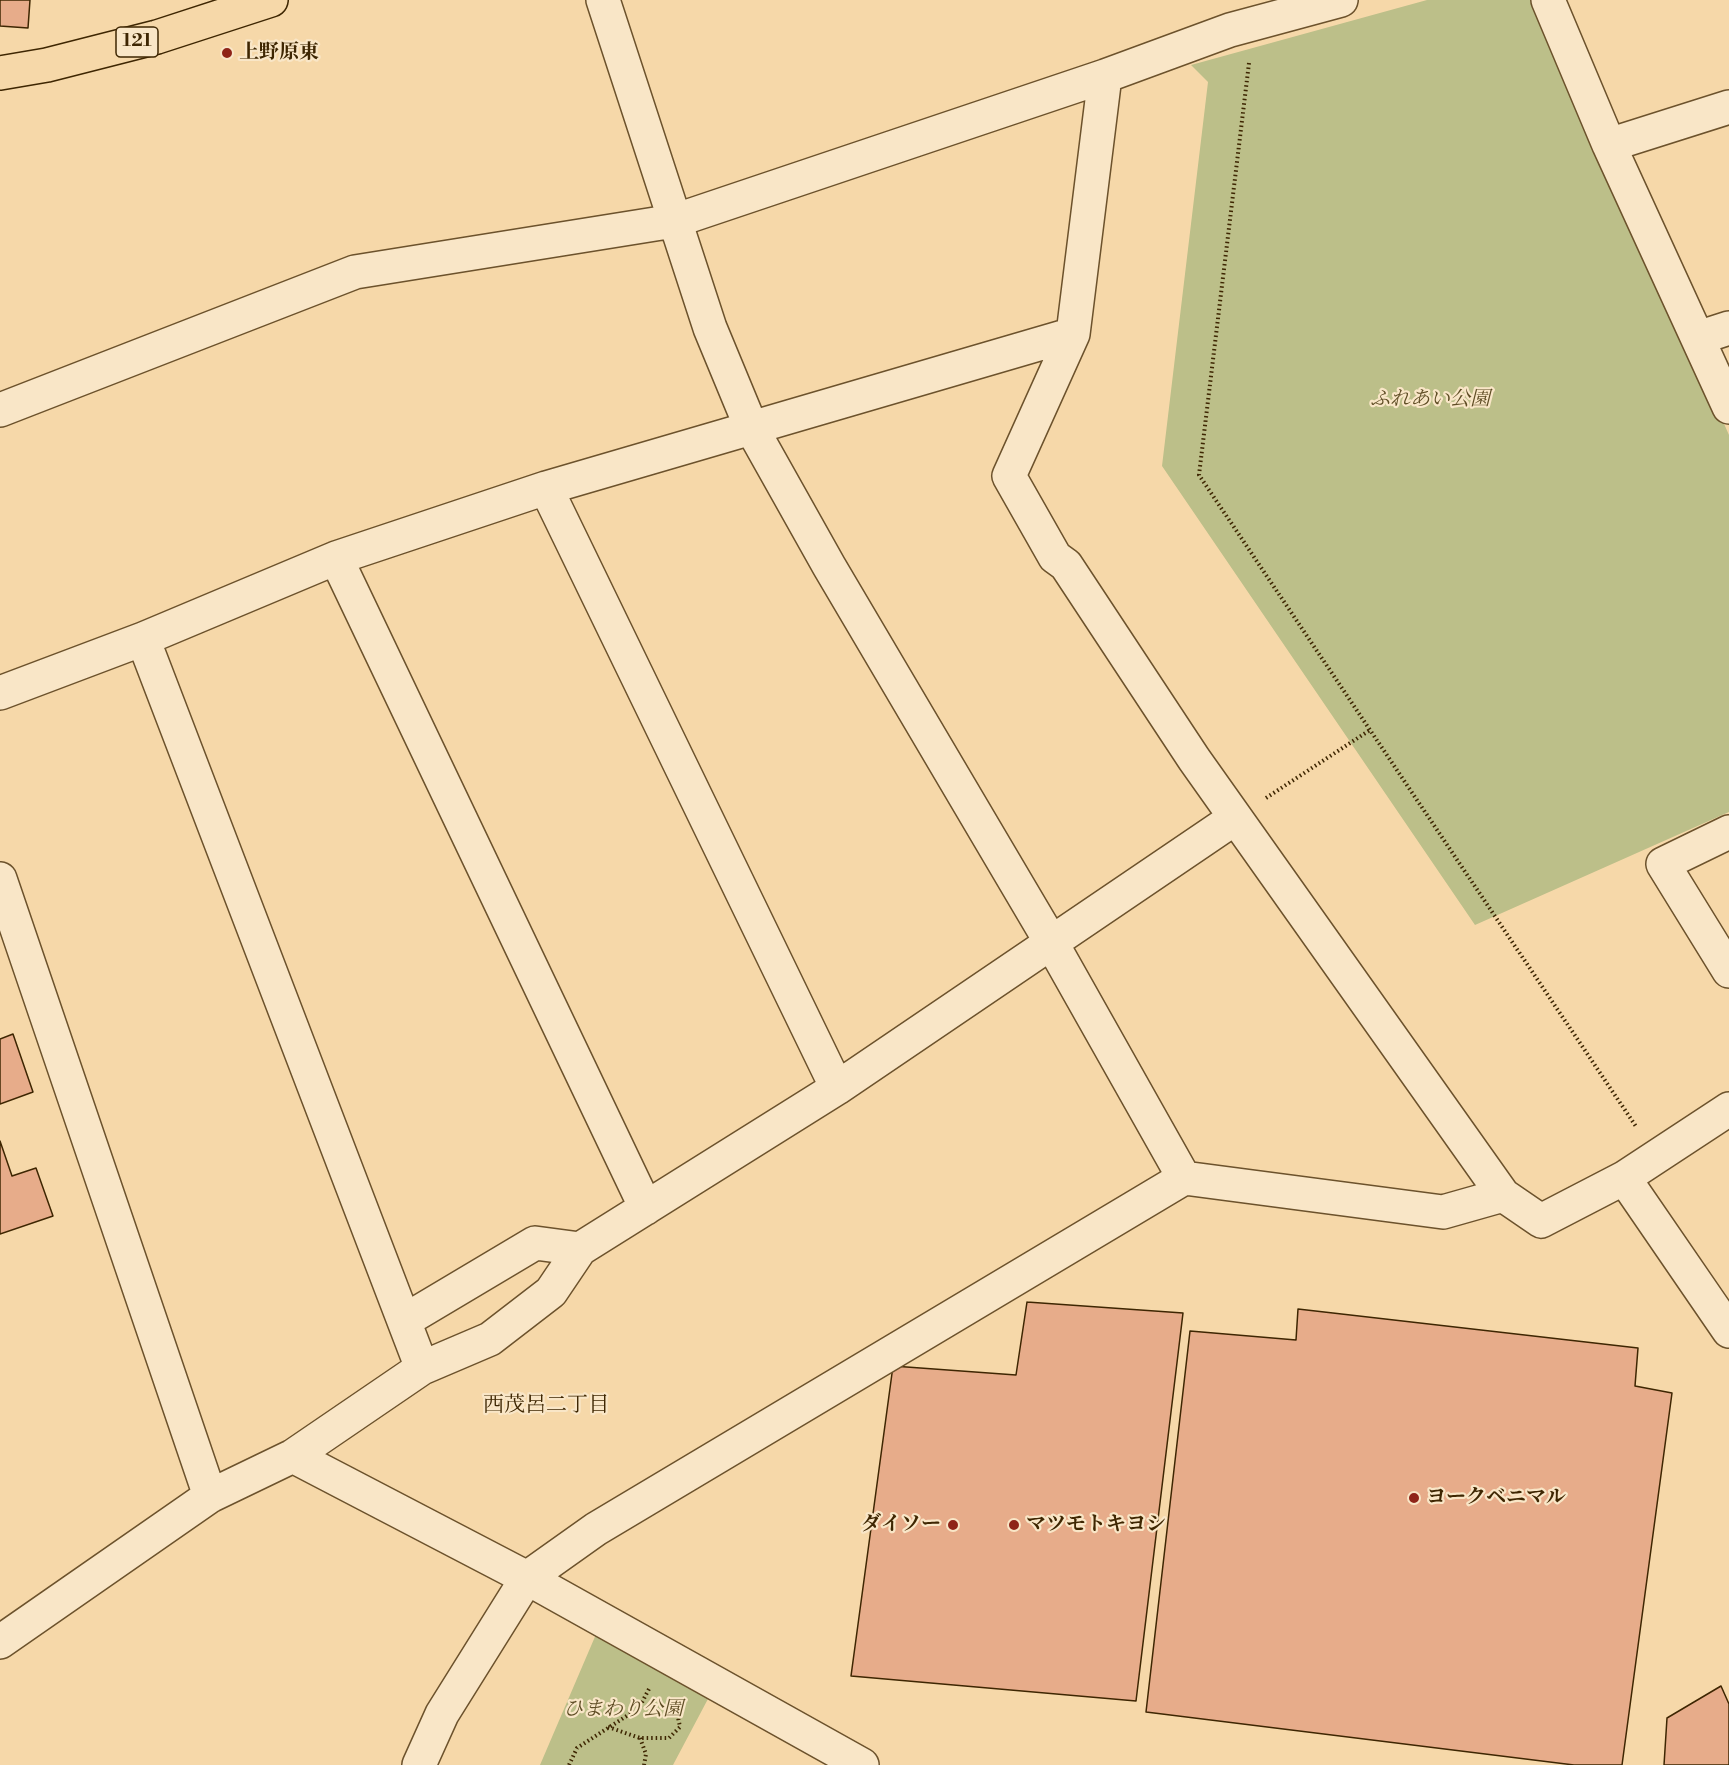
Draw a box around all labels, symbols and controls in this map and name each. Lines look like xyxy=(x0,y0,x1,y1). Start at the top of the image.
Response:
road number: 121 xyxy=(116,27,158,57)
place label: 上野原東 xyxy=(239,41,319,65)
marker: 上野原東 xyxy=(220,46,234,60)
park label: ふれあい公園 xyxy=(1370,388,1490,412)
district label: 西茂呂二丁目 xyxy=(483,1393,609,1419)
place label: ヨークベニマル xyxy=(1426,1486,1566,1510)
marker: ヨークベニマル xyxy=(1407,1491,1421,1505)
place label: ダイソー xyxy=(861,1513,941,1537)
place label: マツモトキヨシ xyxy=(1026,1513,1166,1537)
marker: ダイソー xyxy=(946,1518,960,1532)
marker: マツモトキヨシ xyxy=(1007,1518,1021,1532)
park label: ひまわり公園 xyxy=(563,1698,683,1722)

